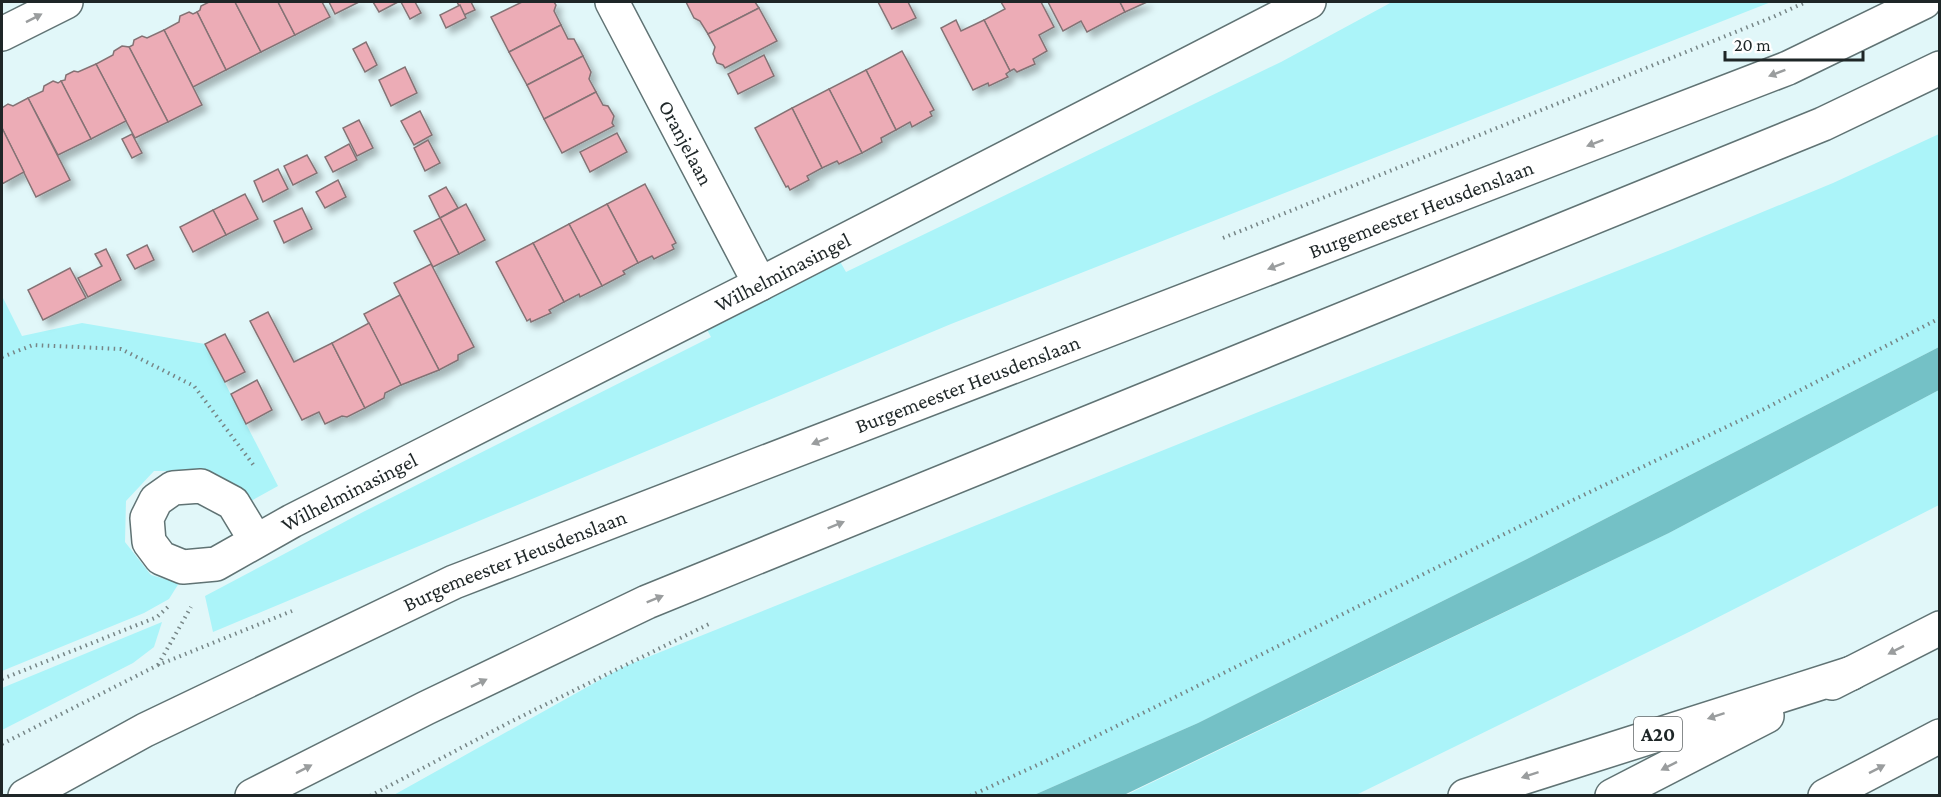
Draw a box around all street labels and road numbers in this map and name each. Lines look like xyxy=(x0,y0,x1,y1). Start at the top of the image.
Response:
street label: Oranjelaan xyxy=(654,96,718,189)
street label: Burgemeester Heusdenslaan xyxy=(1305,155,1537,263)
street label: Wilhelminasingel xyxy=(711,228,855,317)
street label: Burgemeester Heusdenslaan xyxy=(852,330,1083,438)
street label: Wilhelminasingel xyxy=(277,448,421,537)
street label: Burgemeester Heusdenslaan xyxy=(399,505,630,617)
road number: A20 xyxy=(1634,717,1682,751)

